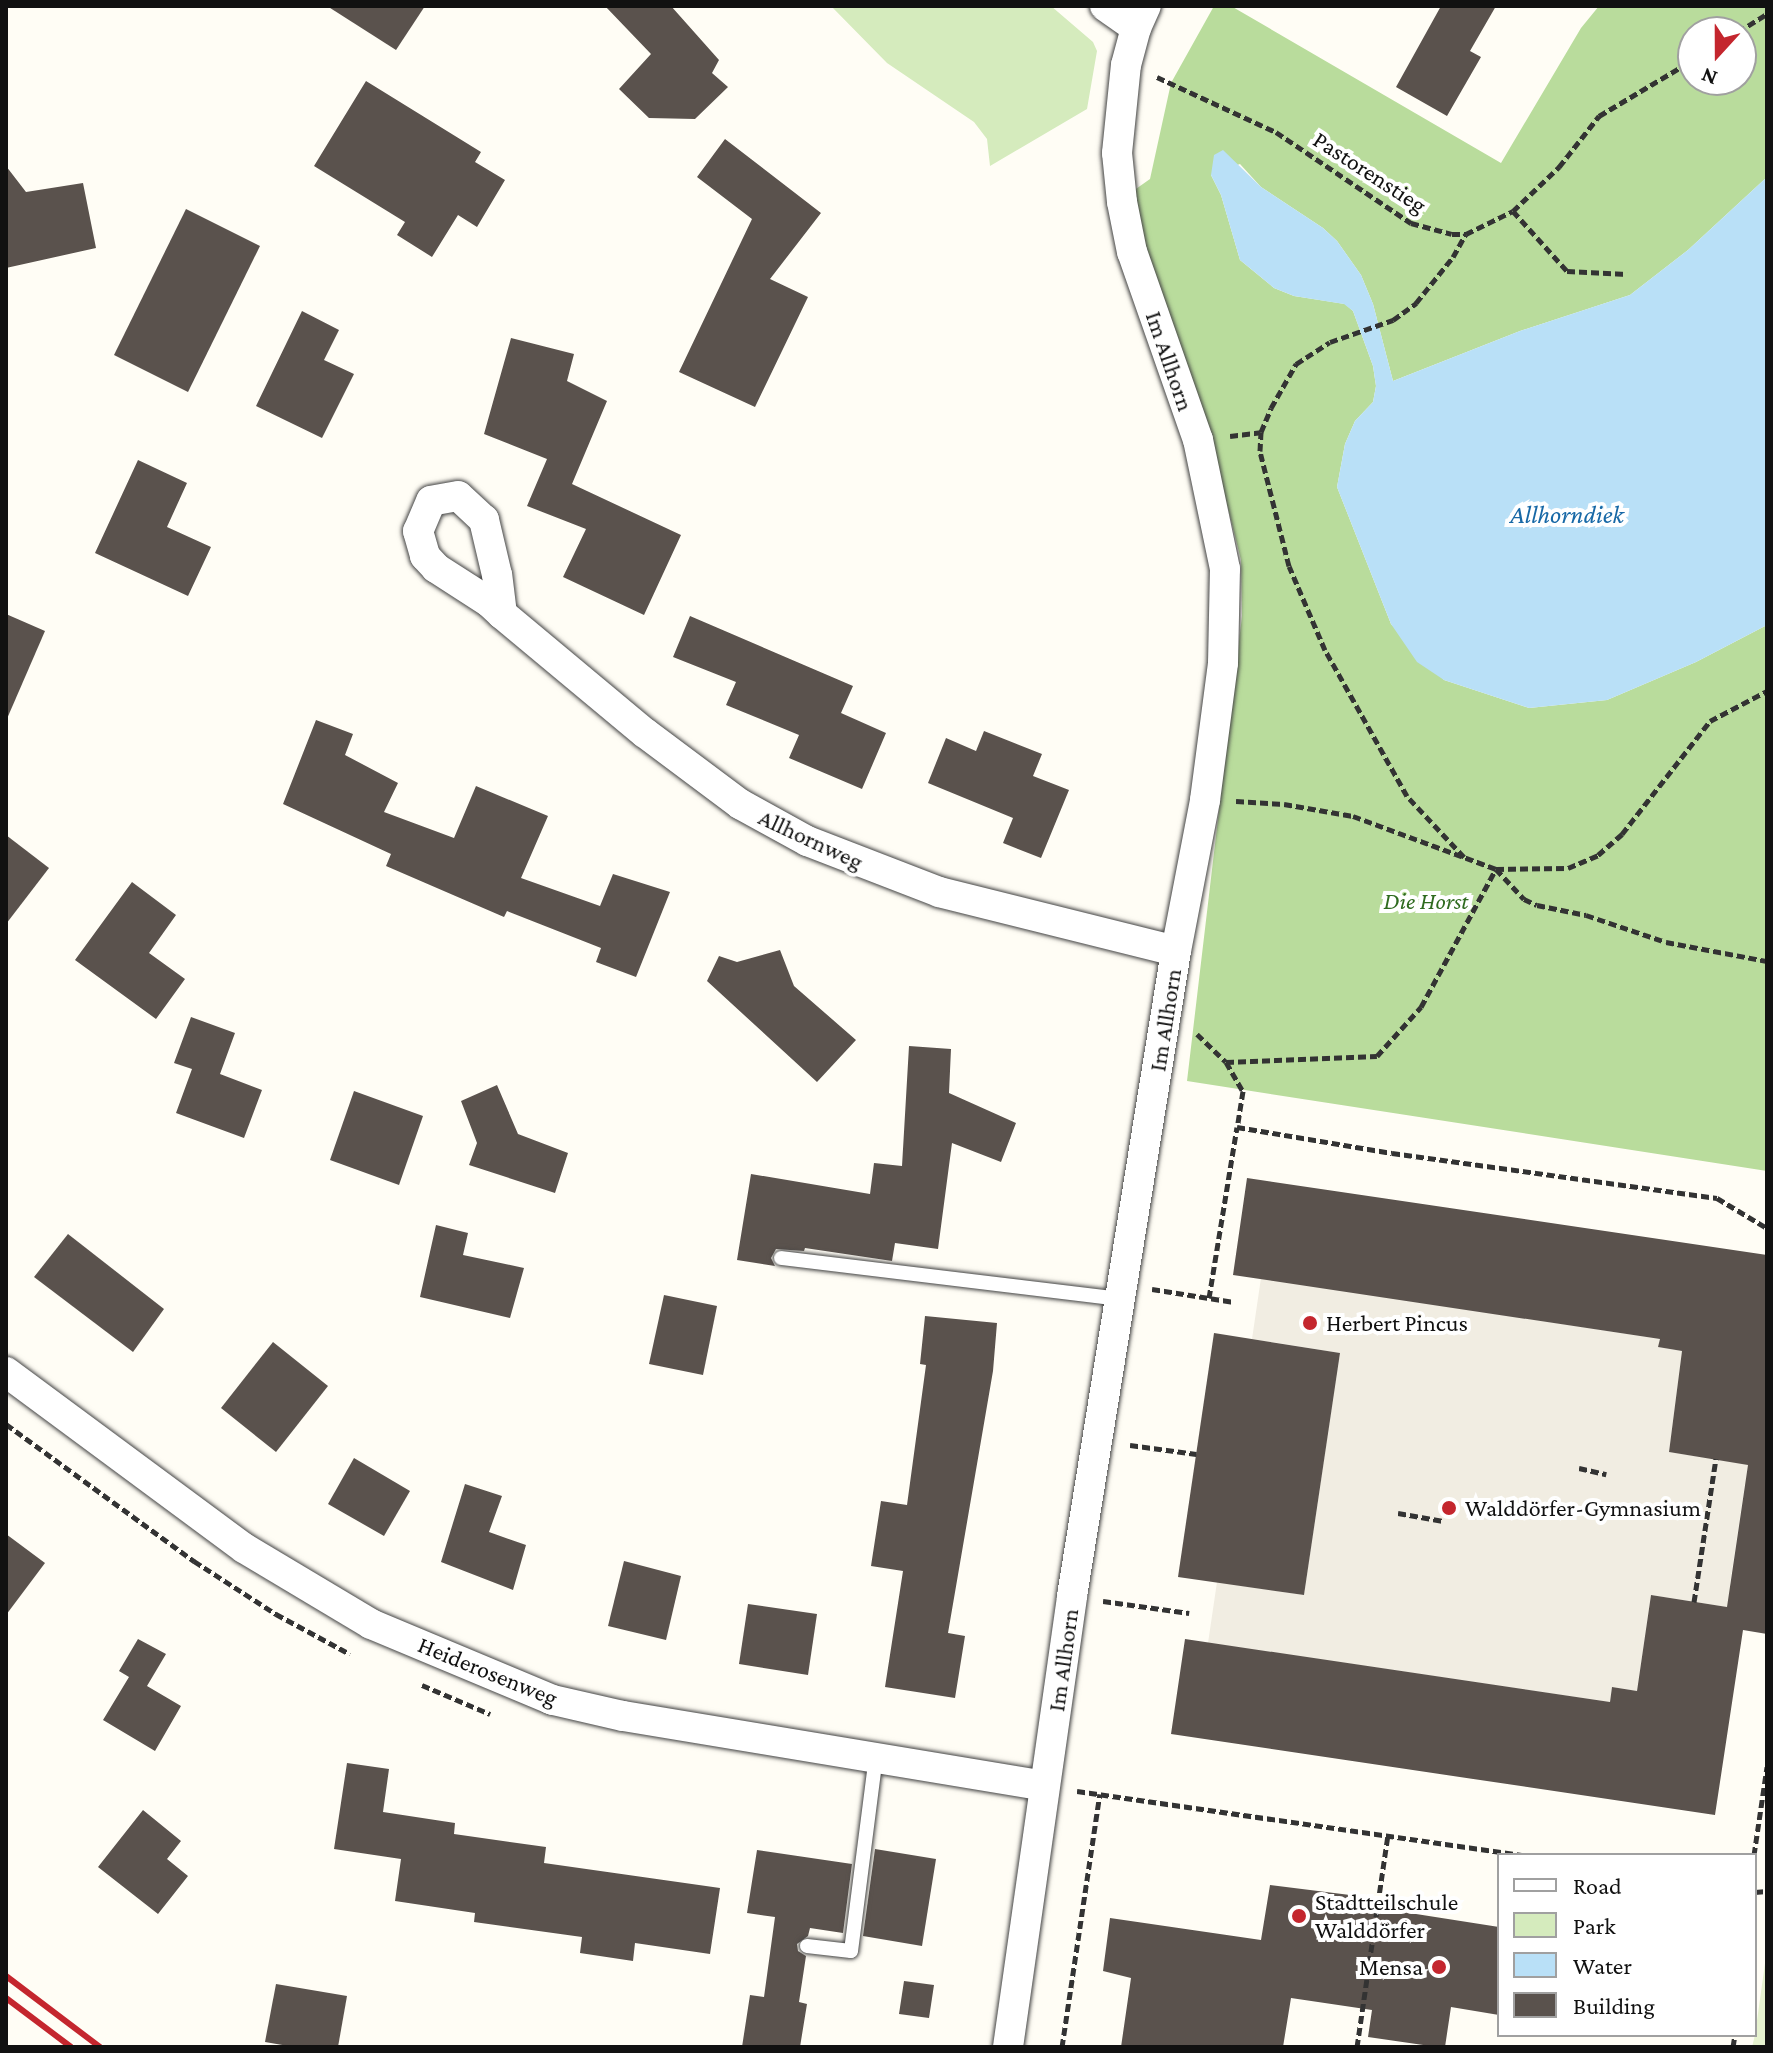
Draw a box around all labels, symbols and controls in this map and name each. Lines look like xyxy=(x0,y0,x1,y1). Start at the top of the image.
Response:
north arrow xyxy=(1677,16,1757,96)
text: N xyxy=(1697,63,1720,91)
street label: Pastorenstieg xyxy=(1308,125,1432,219)
street label: Im Allhorn xyxy=(1140,307,1200,415)
water label: Allhorndiek xyxy=(1510,499,1624,531)
street label: Allhornweg xyxy=(754,802,868,876)
park label: Die Horst xyxy=(1384,887,1468,915)
street label: Im Allhorn xyxy=(1143,967,1187,1073)
place label: Herbert Pincus xyxy=(1326,1309,1468,1337)
marker: Herbert Pincus xyxy=(1301,1314,1319,1332)
place label: Walddörfer-Gymnasium xyxy=(1465,1494,1701,1522)
marker: Walddörfer-Gymnasium xyxy=(1440,1499,1458,1517)
street label: Im Allhorn xyxy=(1042,1607,1084,1713)
street label: Heiderosenweg xyxy=(414,1630,562,1712)
legend xyxy=(1497,1853,1757,2037)
text: Road xyxy=(1573,1872,1622,1899)
place label: Stadtteilschule Walddörfer xyxy=(1315,1888,1458,1944)
marker: Stadtteilschule Walddörfer xyxy=(1290,1907,1308,1925)
text: Park xyxy=(1573,1912,1616,1939)
text: Water xyxy=(1573,1952,1632,1979)
place label: Mensa xyxy=(1359,1953,1423,1981)
marker: Mensa xyxy=(1430,1958,1448,1976)
text: Building xyxy=(1573,1992,1655,2019)

